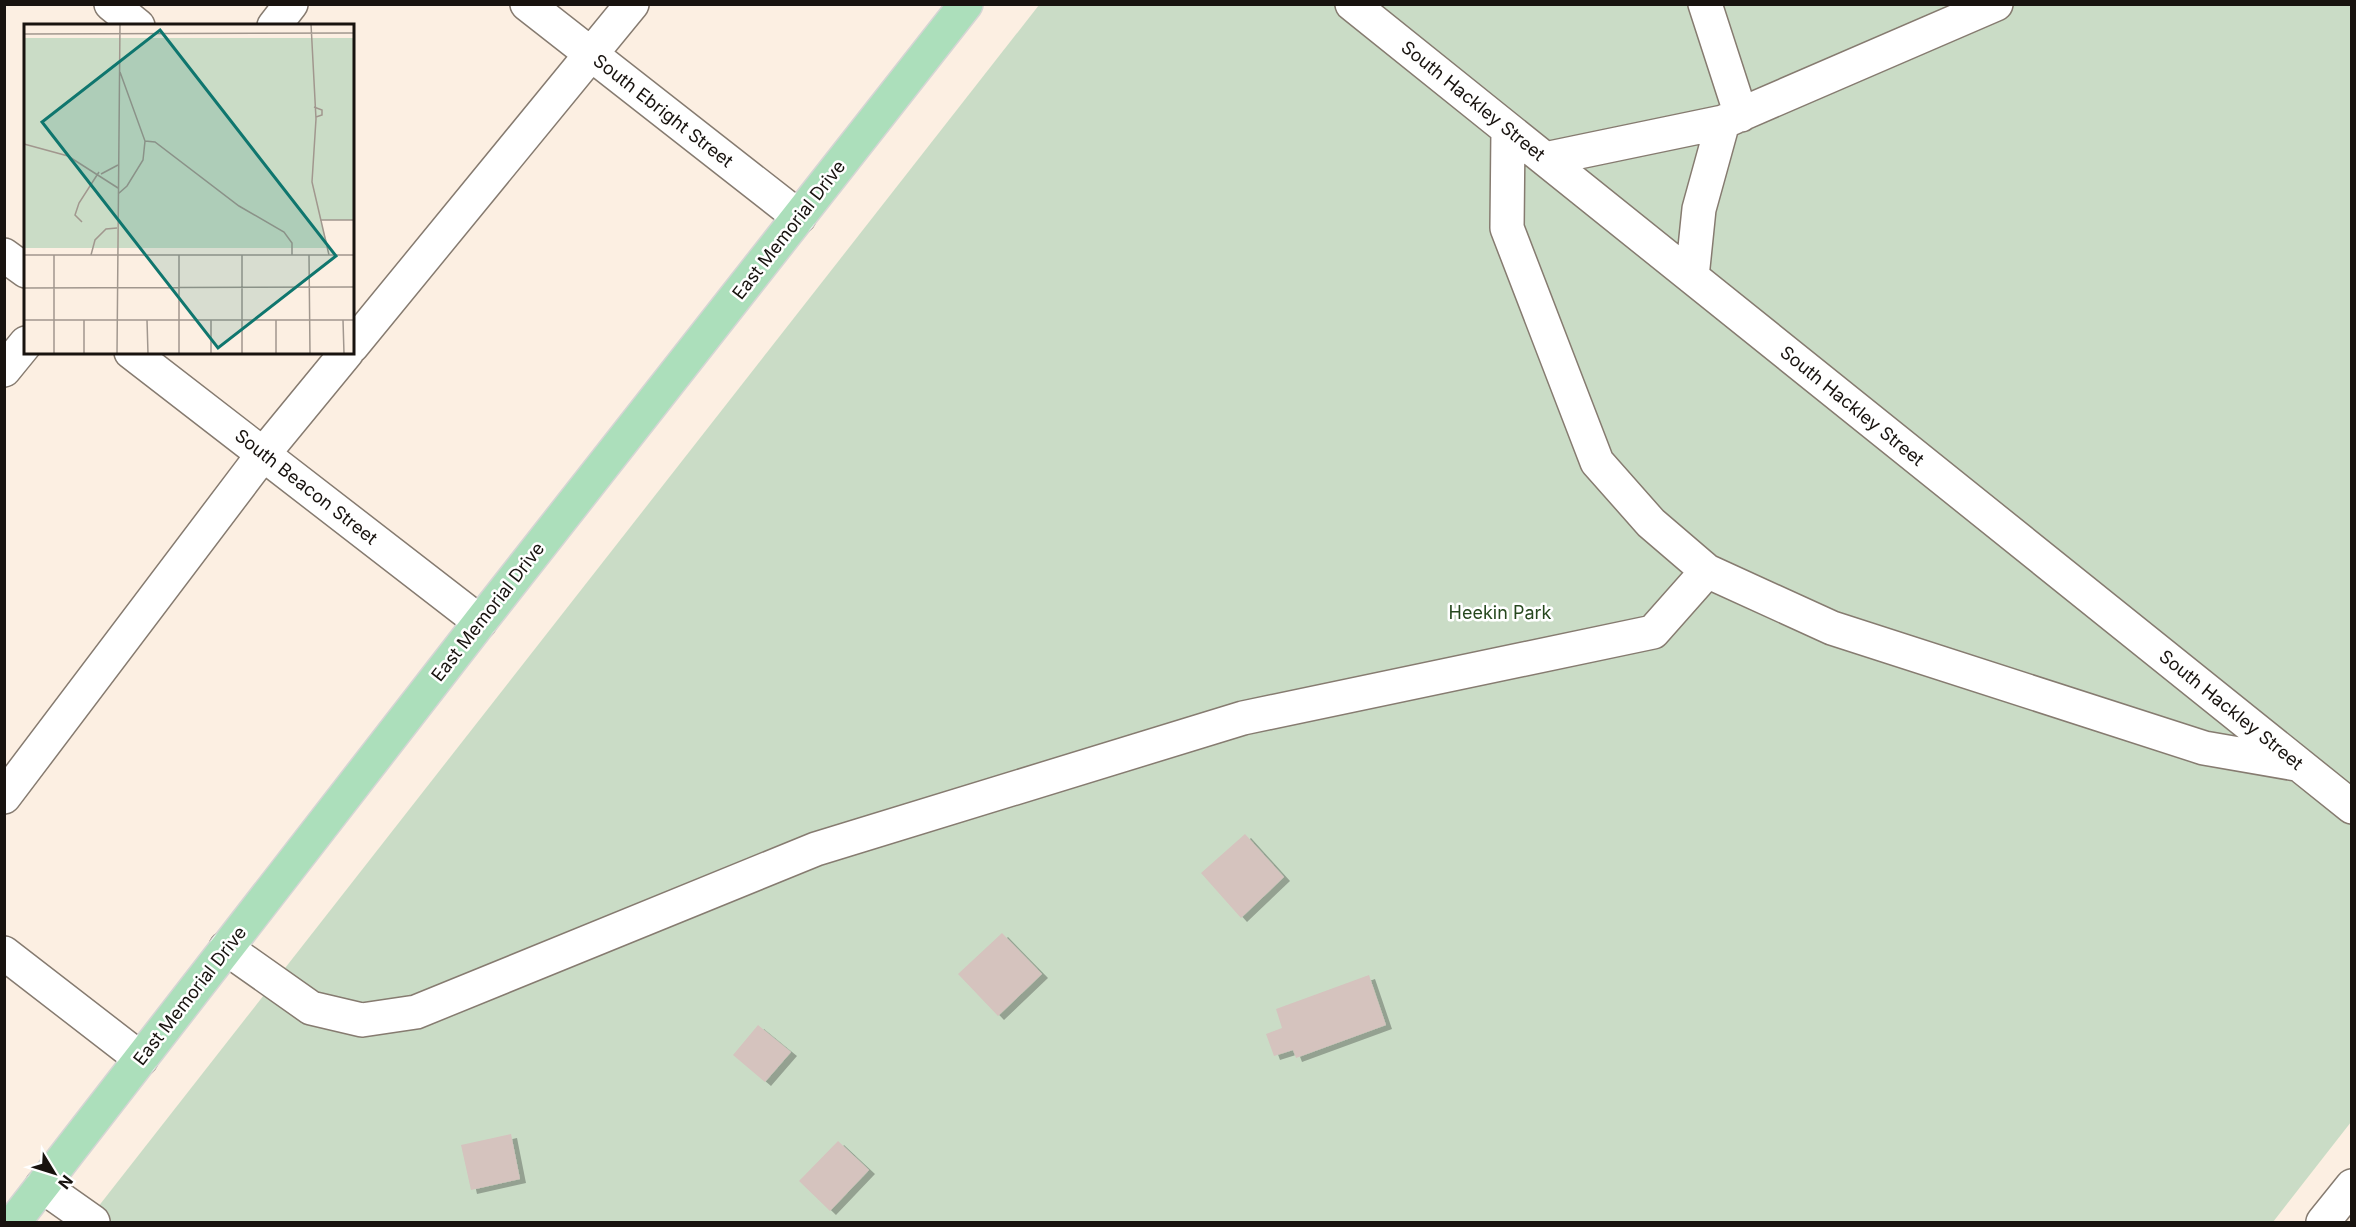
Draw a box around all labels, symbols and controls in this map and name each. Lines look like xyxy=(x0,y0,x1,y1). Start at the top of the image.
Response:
inset map xyxy=(24,24,354,354)
street label: South Hackley Street xyxy=(1397,36,1549,165)
street label: South Ebright Street xyxy=(589,50,737,172)
street label: East Memorial Drive xyxy=(728,156,849,303)
street label: South Hackley Street xyxy=(1776,341,1928,470)
street label: South Beacon Street xyxy=(231,425,382,549)
street label: East Memorial Drive xyxy=(427,538,548,685)
park label: Heekin Park xyxy=(1449,602,1552,623)
street label: South Hackley Street xyxy=(2155,645,2307,774)
street label: East Memorial Drive xyxy=(129,922,250,1069)
north arrow xyxy=(24,1143,84,1203)
text: N xyxy=(54,1171,77,1193)

